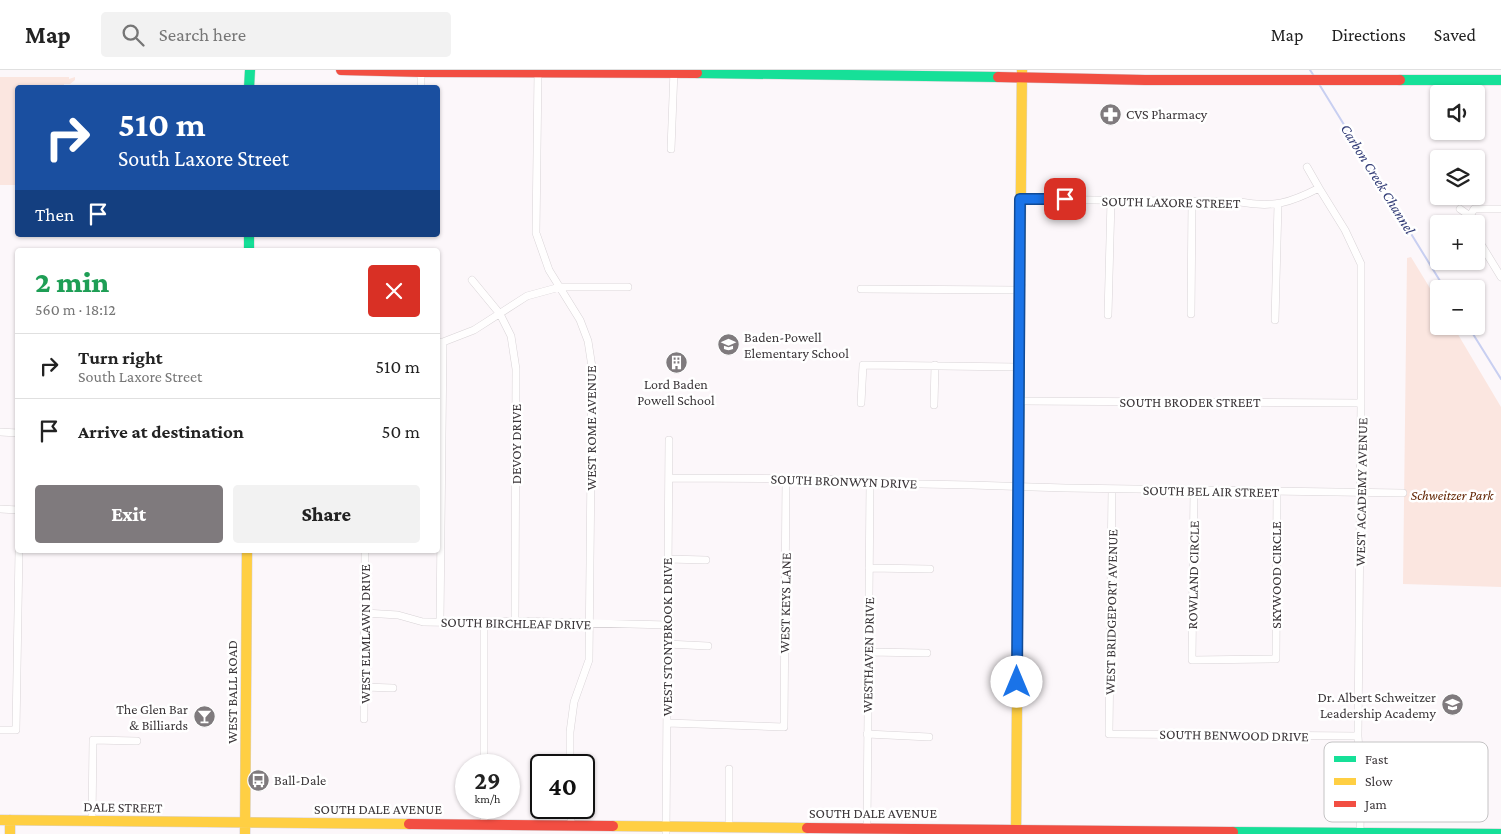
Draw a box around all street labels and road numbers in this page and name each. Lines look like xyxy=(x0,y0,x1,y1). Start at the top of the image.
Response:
street label: SOUTH LAXORE STREET xyxy=(1102,193,1241,211)
street label: WEST ROME AVENUE xyxy=(583,365,599,491)
street label: SOUTH BRODER STREET xyxy=(1119,394,1261,410)
street label: DEVOY DRIVE xyxy=(508,403,524,484)
street label: WEST ACADEMY AVENUE xyxy=(1352,417,1370,567)
street label: SOUTH BRONWYN DRIVE xyxy=(770,470,918,492)
street label: SOUTH BEL AIR STREET xyxy=(1143,482,1280,500)
street label: ROWLAND CIRCLE xyxy=(1184,520,1202,629)
street label: SKYWOOD CIRCLE xyxy=(1268,521,1284,629)
street label: WEST BRIDGEPORT AVENUE xyxy=(1102,529,1120,695)
street label: WEST KEYS LANE xyxy=(776,552,794,654)
street label: WEST STONYBROOK DRIVE xyxy=(659,557,675,716)
street label: WEST ELMLAWN DRIVE xyxy=(357,564,373,704)
street label: WESTHAVEN DRIVE xyxy=(859,597,877,713)
street label: SOUTH BIRCHLEAF DRIVE xyxy=(441,614,592,632)
street label: WEST BALL ROAD xyxy=(224,640,240,744)
street label: SOUTH BENWOOD DRIVE xyxy=(1159,726,1309,744)
street label: DALE STREET xyxy=(83,798,163,816)
street label: SOUTH DALE AVENUE xyxy=(314,801,442,817)
street label: SOUTH DALE AVENUE xyxy=(809,805,937,821)

